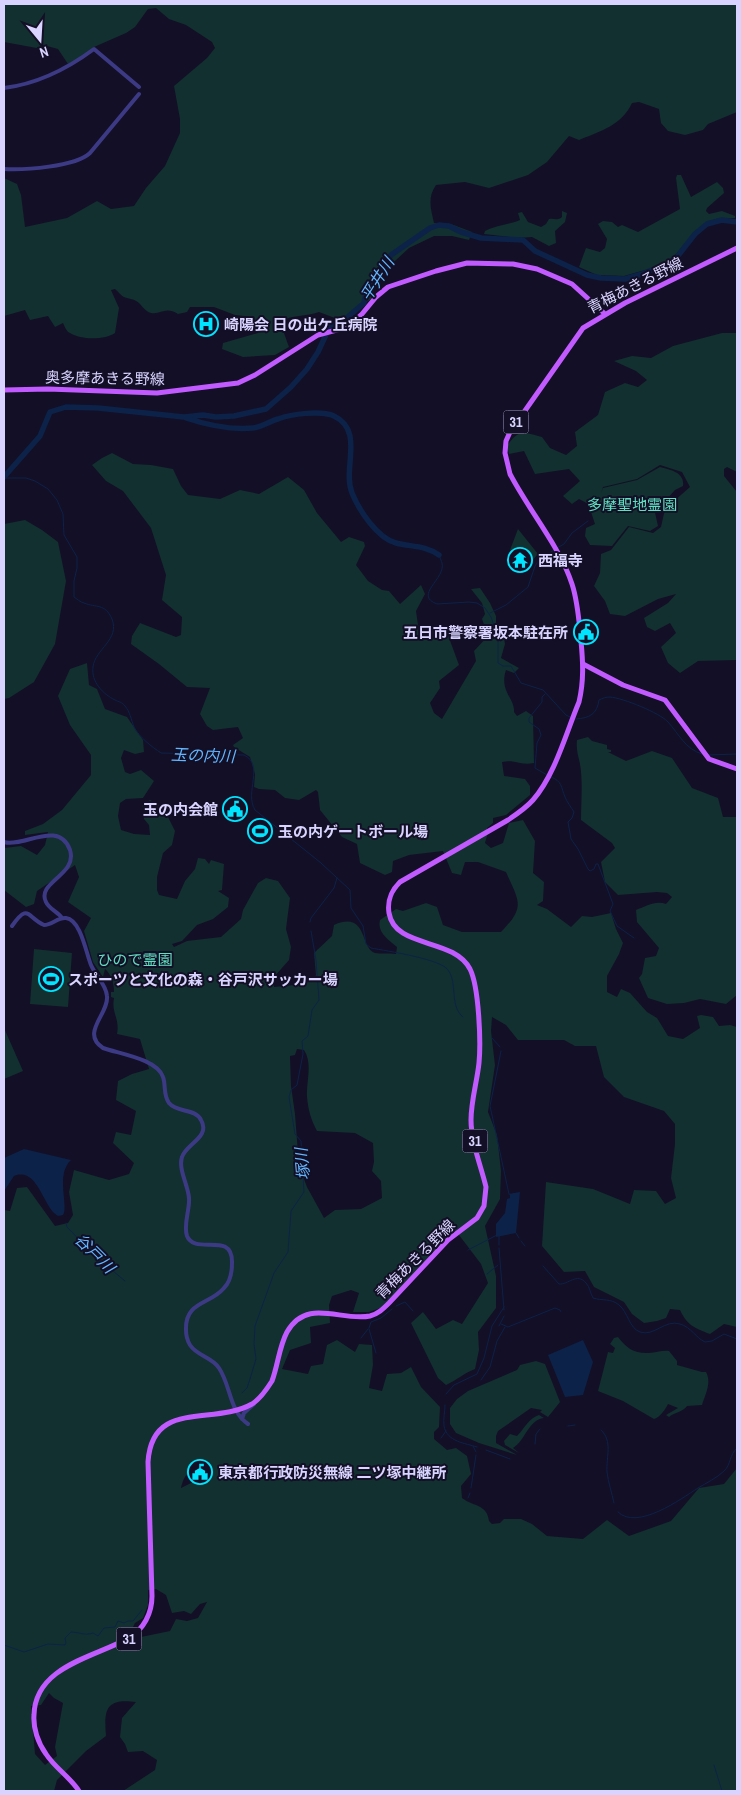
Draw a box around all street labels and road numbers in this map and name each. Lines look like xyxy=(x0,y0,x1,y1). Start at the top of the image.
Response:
street label: 青梅あきる野線 xyxy=(584,252,686,318)
street label: 奥多摩あきる野線 xyxy=(45,366,165,390)
road number: 31 xyxy=(504,411,528,434)
road number: 31 xyxy=(462,1130,488,1152)
street label: 青梅あきる野線 xyxy=(371,1215,459,1303)
road number: 31 xyxy=(116,1628,142,1650)

